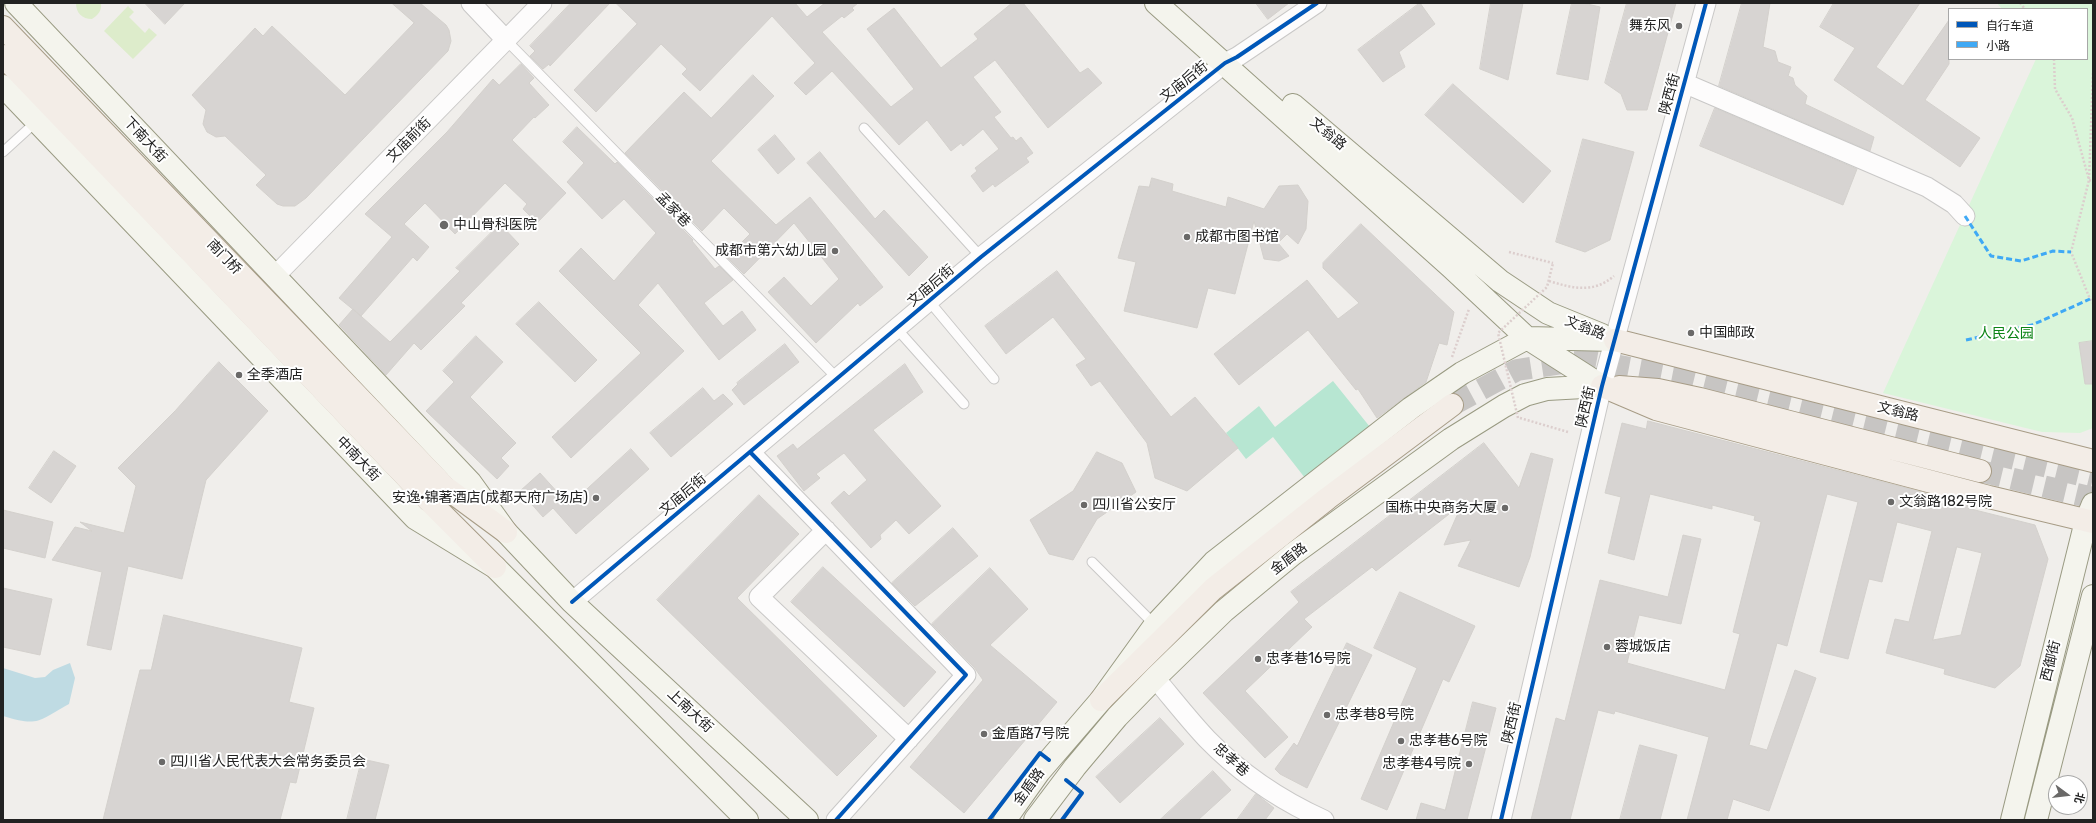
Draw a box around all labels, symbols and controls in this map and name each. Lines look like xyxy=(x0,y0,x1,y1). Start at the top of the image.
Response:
legend xyxy=(1948,8,2088,60)
place label: 舞东风 xyxy=(1629,18,1671,34)
text: 自行车道 xyxy=(1986,19,2034,33)
marker: 舞东风 xyxy=(1674,21,1684,31)
text: 小路 xyxy=(1986,39,2010,53)
street label: 文庙后街 xyxy=(1157,58,1211,106)
street label: 陕西街 xyxy=(1656,72,1684,116)
street label: 下南大街 xyxy=(120,114,170,166)
street label: 文庙前街 xyxy=(383,114,435,166)
street label: 文翁路 xyxy=(1307,114,1349,154)
street label: 孟家巷 xyxy=(652,189,694,231)
place label: 中山骨科医院 xyxy=(453,217,537,233)
marker: 中山骨科医院 xyxy=(438,219,450,231)
place label: 成都市图书馆 xyxy=(1195,229,1279,245)
marker: 成都市图书馆 xyxy=(1182,232,1192,242)
street label: 南门桥 xyxy=(203,236,245,278)
place label: 成都市第六幼儿园 xyxy=(715,243,827,259)
marker: 成都市第六幼儿园 xyxy=(830,246,840,256)
street label: 文庙后街 xyxy=(904,262,958,310)
street label: 文翁路 xyxy=(1562,312,1608,344)
place label: 中国邮政 xyxy=(1699,325,1755,341)
park label: 人民公园 xyxy=(1978,326,2034,342)
marker: 中国邮政 xyxy=(1686,328,1696,338)
place label: 全季酒店 xyxy=(247,367,303,383)
marker: 全季酒店 xyxy=(234,370,244,380)
street label: 陕西街 xyxy=(1573,385,1599,429)
street label: 文翁路 xyxy=(1876,399,1920,425)
street label: 中南大街 xyxy=(333,433,383,485)
street label: 文庙后街 xyxy=(656,471,710,519)
place label: 安逸·锦著酒店(成都天府广场店) xyxy=(392,490,588,506)
marker: 安逸·锦著酒店(成都天府广场店) xyxy=(591,493,601,503)
place label: 文翁路182号院 xyxy=(1899,494,1992,510)
place label: 四川省公安厅 xyxy=(1092,497,1176,513)
marker: 文翁路182号院 xyxy=(1886,497,1896,507)
marker: 四川省公安厅 xyxy=(1079,500,1089,510)
place label: 国栋中央商务大厦 xyxy=(1385,500,1497,516)
marker: 国栋中央商务大厦 xyxy=(1500,503,1510,513)
street label: 金盾路 xyxy=(1267,539,1311,579)
place label: 蓉城饭店 xyxy=(1615,639,1671,655)
street label: 西御街 xyxy=(2038,639,2064,683)
marker: 蓉城饭店 xyxy=(1602,642,1612,652)
place label: 忠孝巷16号院 xyxy=(1266,651,1350,667)
marker: 忠孝巷16号院 xyxy=(1253,654,1263,664)
street label: 上南大街 xyxy=(664,686,716,736)
street label: 陕西街 xyxy=(1499,701,1525,745)
place label: 忠孝巷8号院 xyxy=(1335,707,1414,723)
marker: 忠孝巷8号院 xyxy=(1322,710,1332,720)
place label: 金盾路7号院 xyxy=(992,726,1069,742)
marker: 金盾路7号院 xyxy=(979,729,989,739)
place label: 忠孝巷6号院 xyxy=(1409,733,1487,749)
marker: 忠孝巷6号院 xyxy=(1396,736,1406,746)
street label: 忠孝巷 xyxy=(1210,740,1252,780)
place label: 四川省人民代表大会常务委员会 xyxy=(170,754,366,770)
place label: 忠孝巷4号院 xyxy=(1382,756,1461,772)
marker: 四川省人民代表大会常务委员会 xyxy=(157,757,167,767)
marker: 忠孝巷4号院 xyxy=(1464,759,1474,769)
street label: 金盾路 xyxy=(1010,765,1048,809)
north arrow xyxy=(2048,775,2088,815)
text: 北 xyxy=(2071,791,2087,805)

